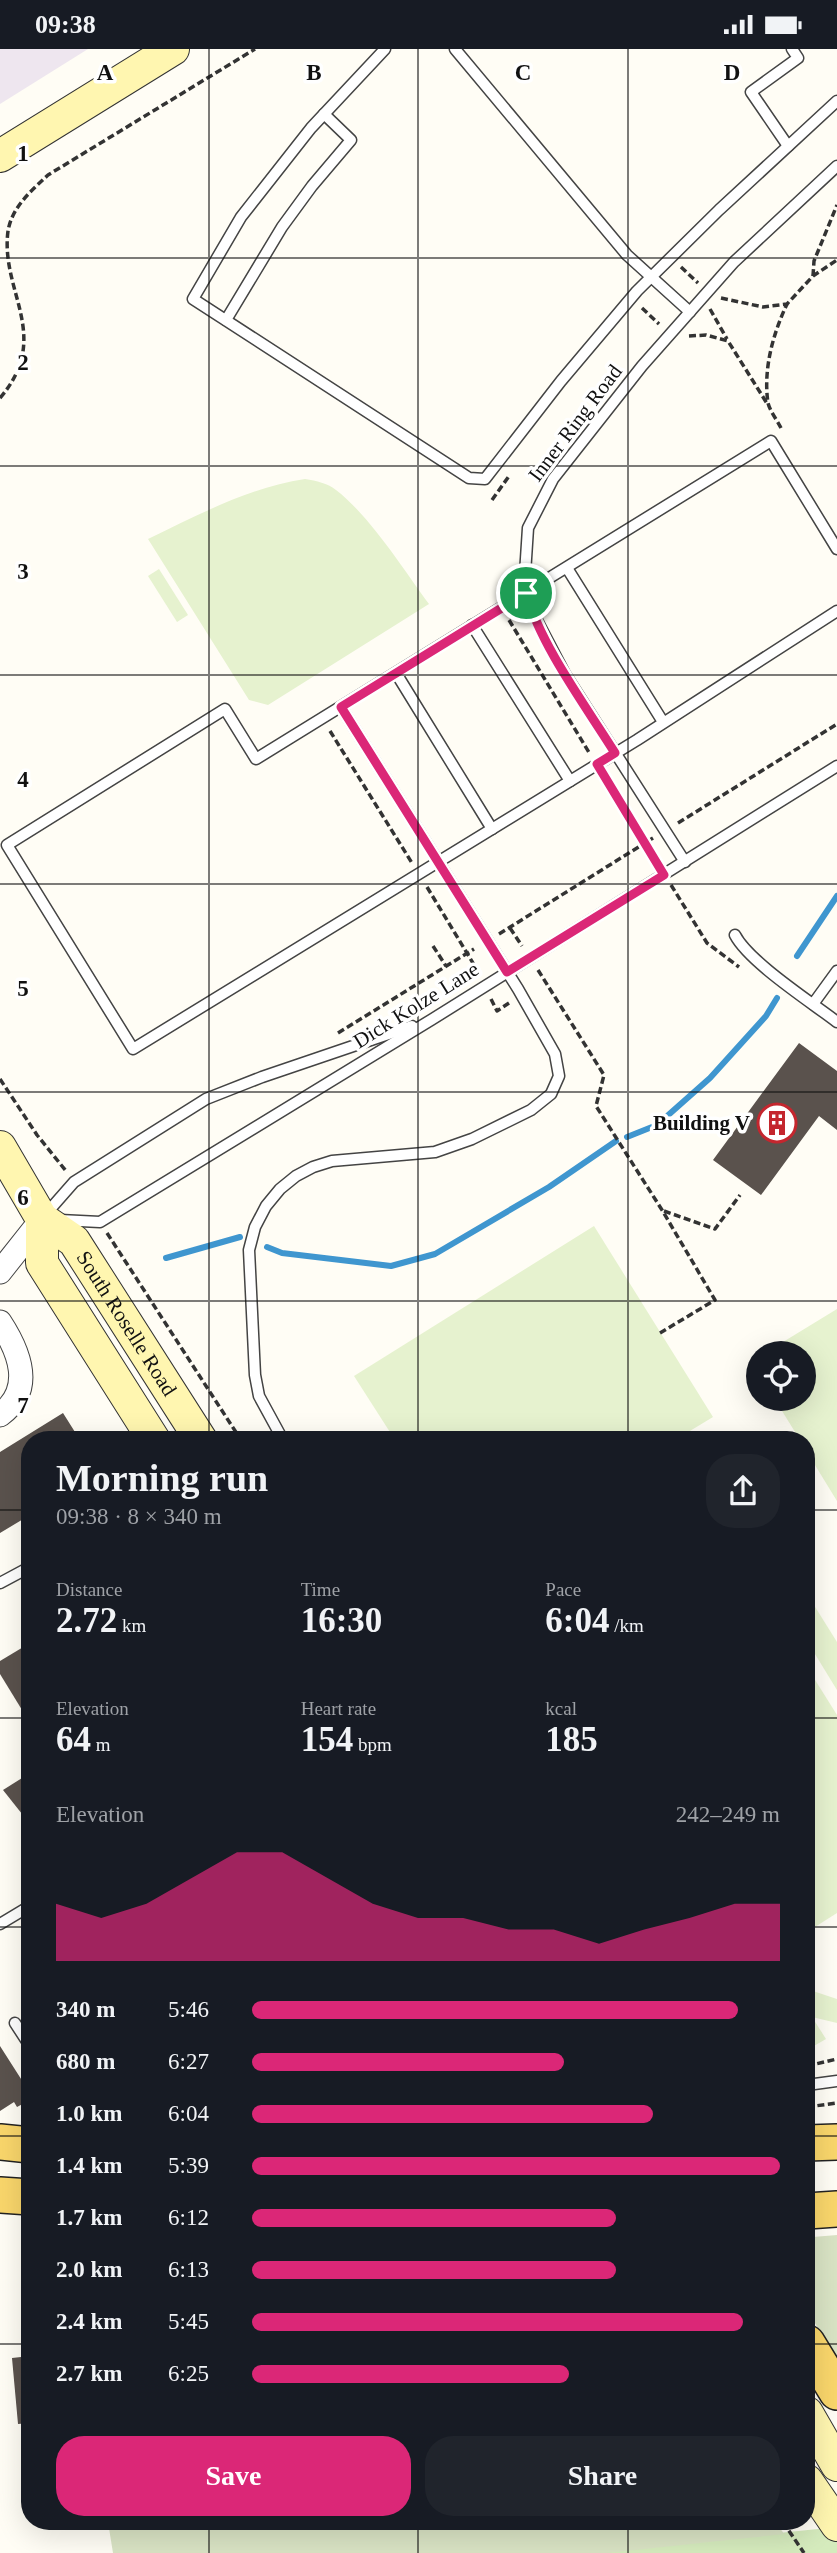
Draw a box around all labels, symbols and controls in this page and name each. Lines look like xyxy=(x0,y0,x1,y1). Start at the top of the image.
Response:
text: 09:38 xyxy=(35,10,96,39)
text: A xyxy=(97,60,114,85)
text: B xyxy=(306,60,322,85)
text: C xyxy=(515,60,531,85)
text: D xyxy=(724,60,740,85)
text: 1 xyxy=(17,141,29,166)
text: 2 xyxy=(17,350,29,375)
street label: Inner Ring Road xyxy=(523,359,627,486)
text: 3 xyxy=(17,559,29,584)
pin xyxy=(496,563,556,623)
icon: arrive xyxy=(507,574,545,612)
text: 4 xyxy=(17,767,29,792)
street label: Dick Kolze Lane xyxy=(349,957,483,1053)
text: 5 xyxy=(17,976,29,1001)
building icon: Building V xyxy=(756,1102,798,1144)
place label: Building V xyxy=(653,1111,750,1135)
text: 6 xyxy=(17,1185,29,1210)
street label: South Roselle Road xyxy=(72,1247,182,1401)
map controls xyxy=(746,1341,816,1411)
button: locate xyxy=(746,1341,816,1411)
text: 7 xyxy=(17,1393,29,1418)
button: share xyxy=(706,1454,780,1528)
text: Morning run xyxy=(56,1457,268,1499)
text: 09:38 · 8 × 340 m xyxy=(56,1504,222,1529)
text: Distance xyxy=(56,1579,122,1600)
text: Time xyxy=(301,1579,340,1600)
text: Pace xyxy=(545,1579,581,1600)
text: 2.72 xyxy=(56,1601,117,1640)
text: 16:30 xyxy=(301,1601,382,1640)
text: 6:04 xyxy=(545,1601,609,1640)
text: km xyxy=(117,1615,146,1636)
text: /km xyxy=(609,1615,644,1636)
text: Elevation xyxy=(56,1698,129,1719)
text: Heart rate xyxy=(301,1698,376,1719)
text: kcal xyxy=(545,1698,577,1719)
text: 64 xyxy=(56,1720,91,1759)
text: 154 xyxy=(301,1720,353,1759)
text: 185 xyxy=(545,1720,598,1759)
text: m xyxy=(91,1734,111,1755)
text: bpm xyxy=(353,1734,392,1755)
text: Elevation xyxy=(56,1802,144,1827)
text: 242–249 m xyxy=(676,1802,780,1827)
text: 340 m xyxy=(56,1997,115,2022)
text: 5:46 xyxy=(168,1997,209,2022)
text: 680 m xyxy=(56,2049,115,2074)
text: 6:27 xyxy=(168,2049,209,2074)
text: 1.0 km xyxy=(56,2101,122,2126)
text: 6:04 xyxy=(168,2101,209,2126)
text: 1.4 km xyxy=(56,2153,122,2178)
text: 5:39 xyxy=(168,2153,209,2178)
text: 1.7 km xyxy=(56,2205,122,2230)
text: 6:12 xyxy=(168,2205,209,2230)
text: 2.0 km xyxy=(56,2257,122,2282)
text: 6:13 xyxy=(168,2257,209,2282)
text: 2.4 km xyxy=(56,2309,122,2334)
text: 5:45 xyxy=(168,2309,209,2334)
text: 2.7 km xyxy=(56,2361,122,2386)
text: 6:25 xyxy=(168,2361,209,2386)
button: Save xyxy=(56,2436,411,2516)
button: Share xyxy=(425,2436,780,2516)

